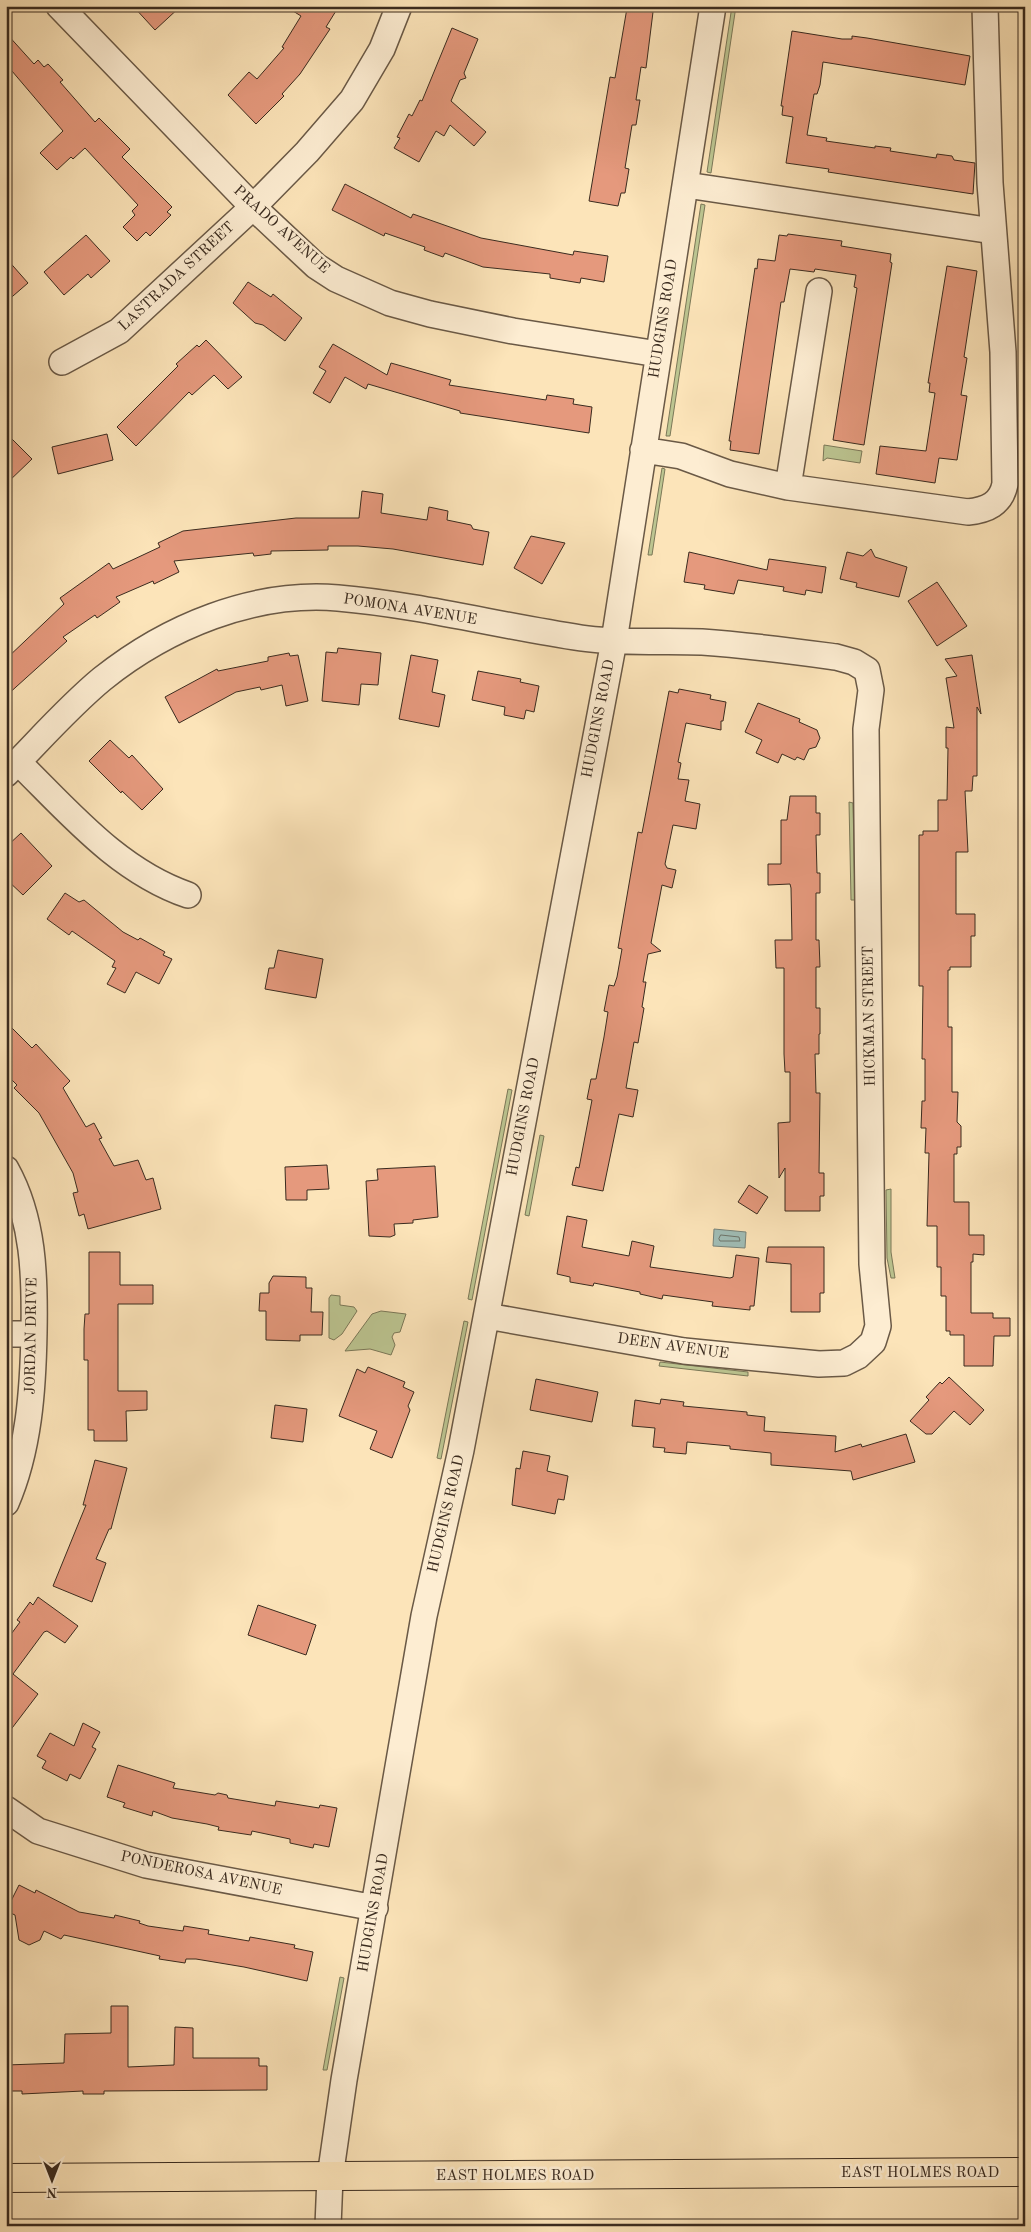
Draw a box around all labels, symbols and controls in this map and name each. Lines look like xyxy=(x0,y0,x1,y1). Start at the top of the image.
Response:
street label: PRADO AVENUE xyxy=(230,183,332,277)
street label: LASTRADA STREET xyxy=(116,220,238,334)
street label: HUDGINS ROAD xyxy=(647,258,681,380)
street label: POMONA AVENUE xyxy=(342,592,478,628)
street label: HUDGINS ROAD xyxy=(580,658,618,780)
street label: HICKMAN STREET xyxy=(861,945,879,1087)
street label: HUDGINS ROAD xyxy=(505,1056,543,1178)
street label: JORDAN DRIVE xyxy=(23,1277,41,1395)
street label: DEEN AVENUE xyxy=(616,1332,730,1362)
street label: HUDGINS ROAD xyxy=(426,1454,468,1574)
street label: PONDEROSA AVENUE xyxy=(119,1850,283,1898)
street label: HUDGINS ROAD xyxy=(356,1852,392,1974)
north arrow xyxy=(28,2154,78,2204)
street label: EAST HOLMES ROAD xyxy=(841,2166,999,2181)
street label: EAST HOLMES ROAD xyxy=(436,2169,594,2184)
text: N xyxy=(46,2185,57,2199)

